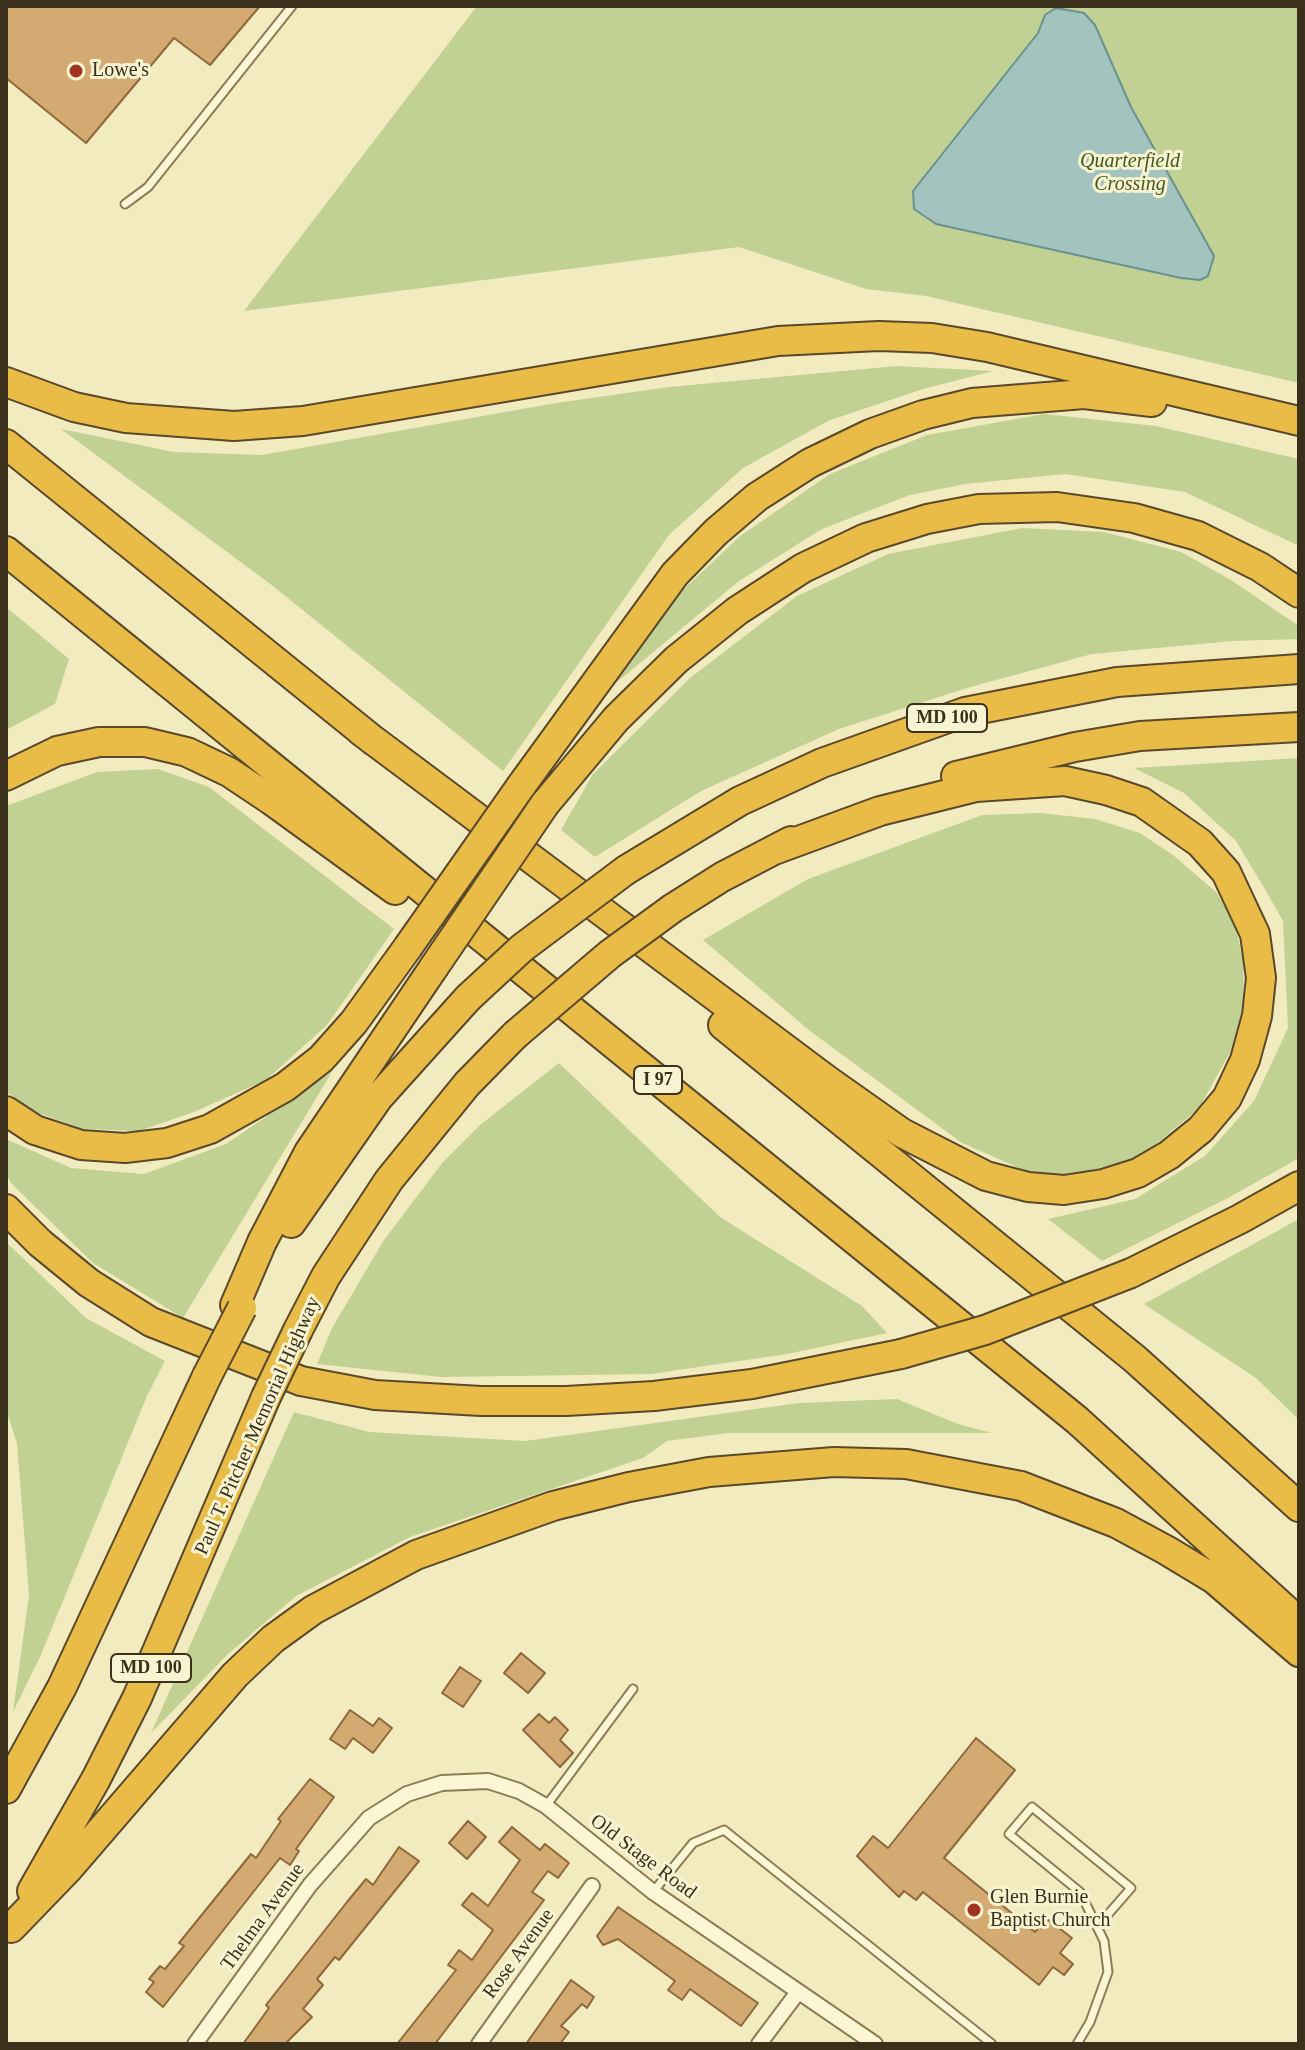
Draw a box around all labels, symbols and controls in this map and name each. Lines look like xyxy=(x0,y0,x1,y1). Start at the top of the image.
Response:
place label: Lowe's xyxy=(92,59,149,83)
marker: Lowe's xyxy=(67,62,85,80)
park label: Quarterfield Crossing xyxy=(1080,150,1180,197)
road number: MD 100 xyxy=(907,704,987,732)
road number: I 97 xyxy=(634,1066,682,1094)
street label: Paul T. Pitcher Memorial Highway xyxy=(190,1293,326,1559)
road number: MD 100 xyxy=(111,1654,191,1682)
street label: Old Stage Road xyxy=(585,1809,701,1905)
street label: Thelma Avenue xyxy=(216,1859,310,1975)
place label: Glen Burnie Baptist Church xyxy=(990,1886,1111,1933)
marker: Glen Burnie Baptist Church xyxy=(965,1901,983,1919)
street label: Rose Avenue xyxy=(478,1904,560,2004)

